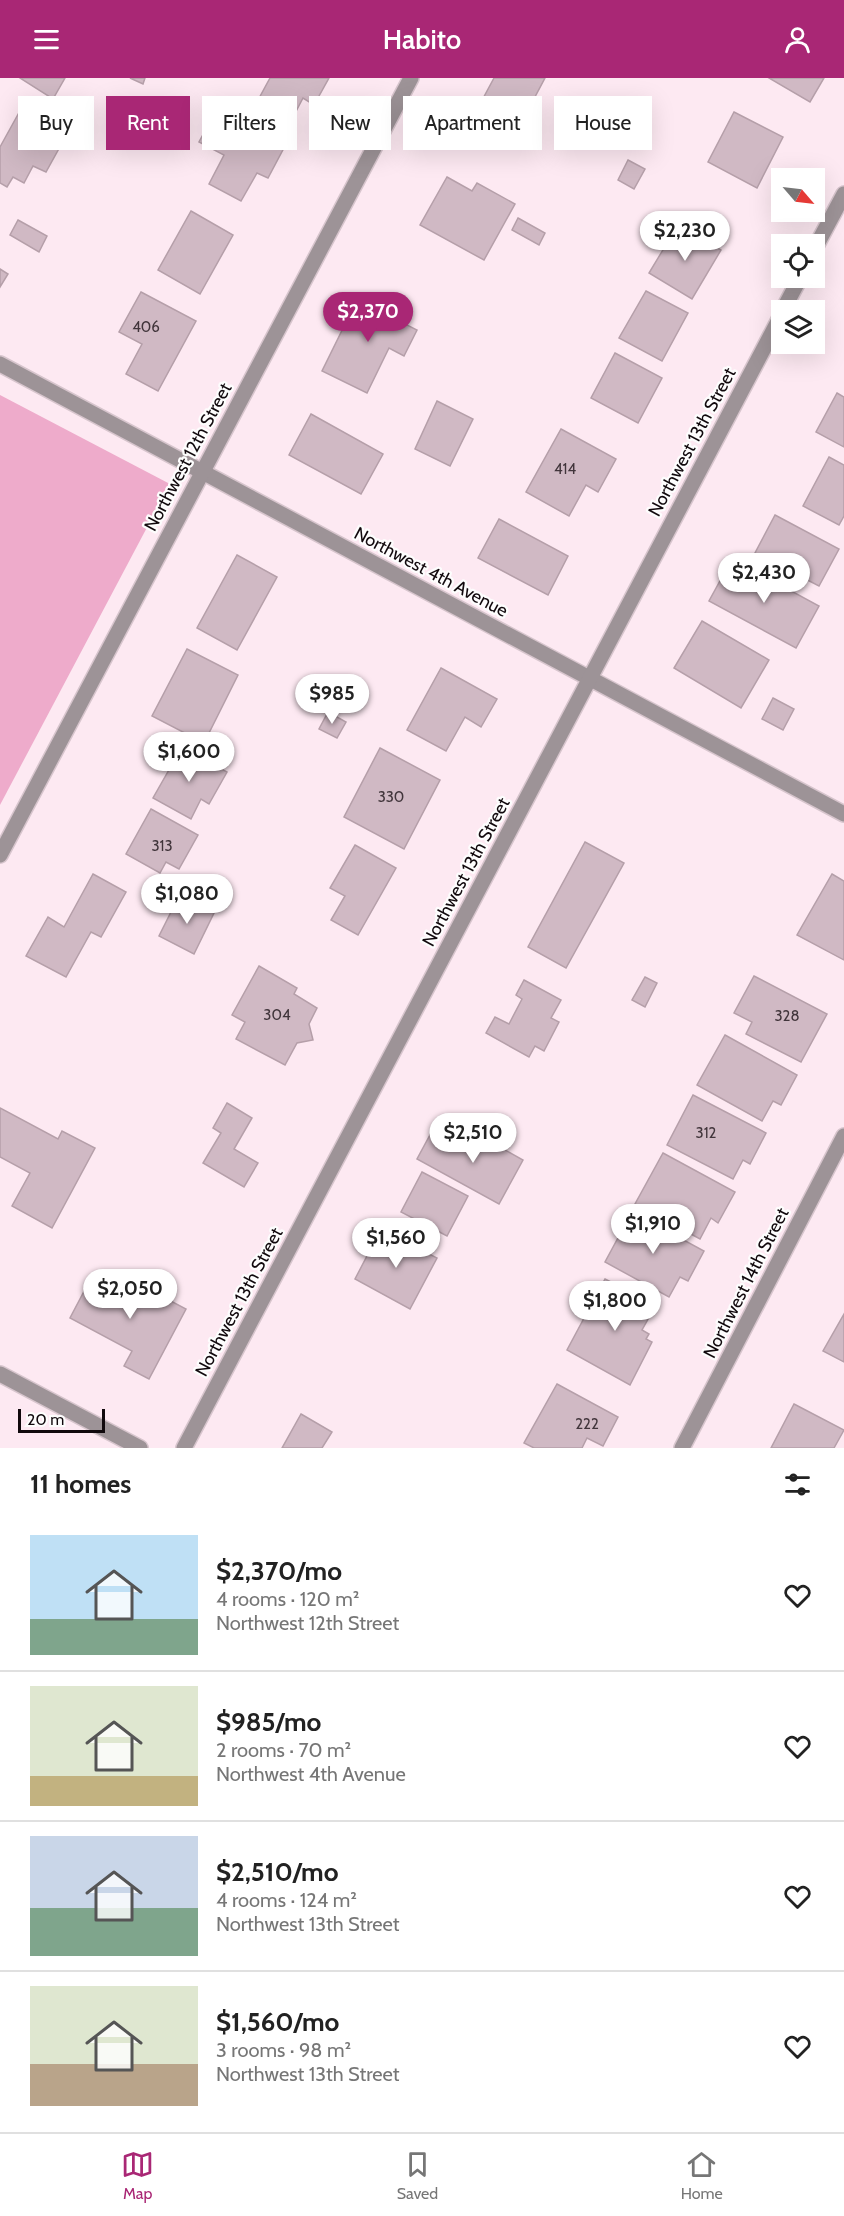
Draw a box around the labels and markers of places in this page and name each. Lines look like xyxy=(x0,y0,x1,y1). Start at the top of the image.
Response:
pin: $2,230 xyxy=(636,211,734,262)
pin: $2,370 xyxy=(319,292,417,343)
pin: $2,430 xyxy=(715,553,813,604)
pin: $985 xyxy=(296,674,368,725)
pin: $1,600 xyxy=(140,732,238,783)
pin: $1,080 xyxy=(138,874,236,925)
pin: $2,510 xyxy=(424,1113,522,1164)
pin: $1,910 xyxy=(604,1204,702,1255)
pin: $1,560 xyxy=(347,1218,445,1269)
pin: $2,050 xyxy=(81,1269,179,1320)
pin: $1,800 xyxy=(566,1281,664,1332)

